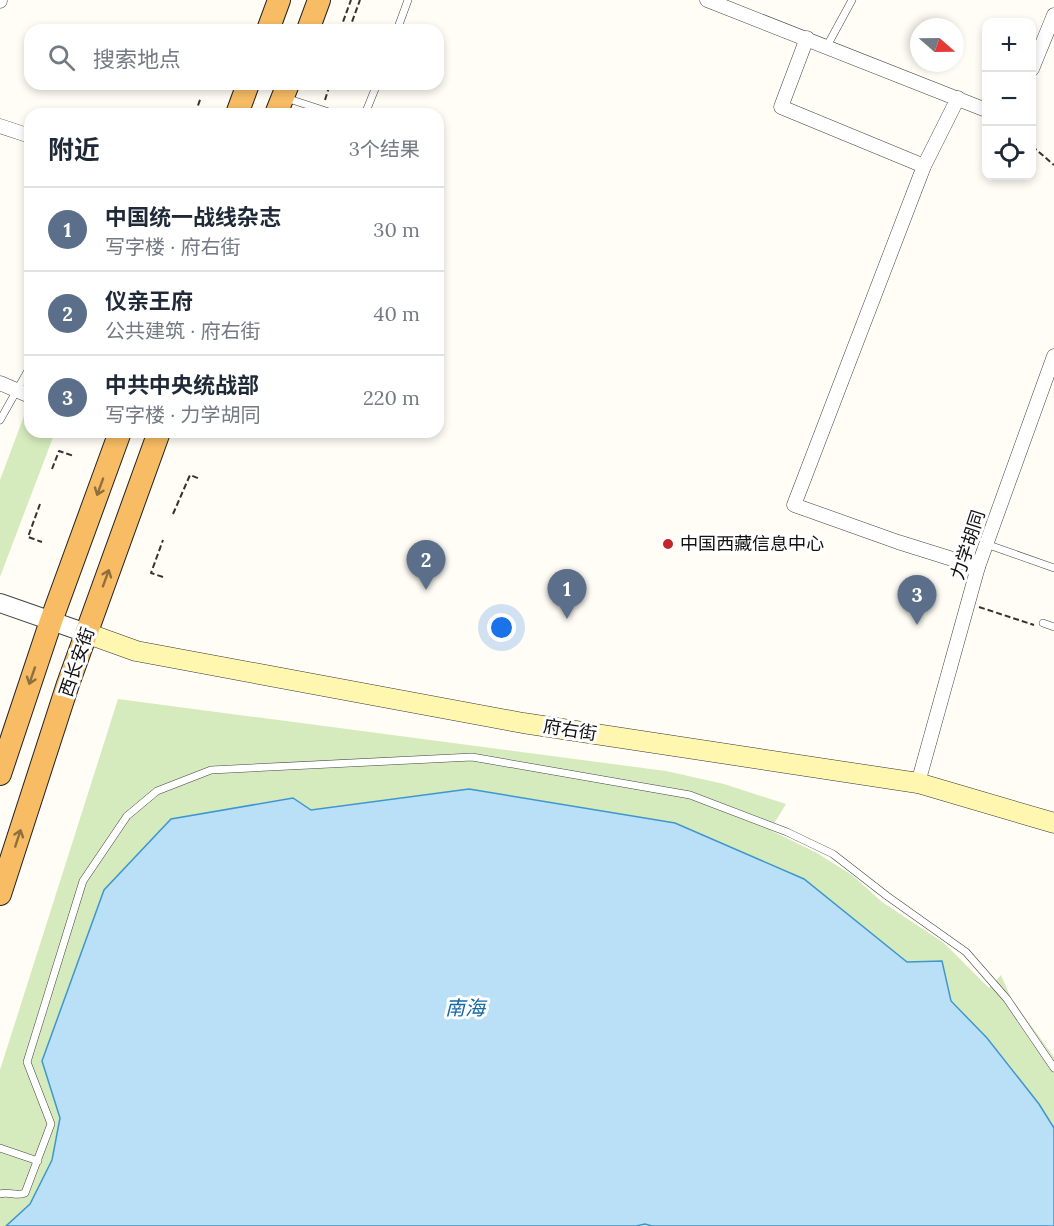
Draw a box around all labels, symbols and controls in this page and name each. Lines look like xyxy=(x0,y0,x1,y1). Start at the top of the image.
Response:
north arrow xyxy=(910,18,964,72)
map controls xyxy=(982,18,1036,180)
button: + xyxy=(982,18,1036,72)
search box xyxy=(24,24,444,90)
icon: search xyxy=(45,41,78,74)
text: 搜索地点 xyxy=(93,45,181,73)
button: − xyxy=(982,72,1036,126)
button: locate xyxy=(982,126,1036,180)
text: 附近 xyxy=(48,133,100,166)
text: 3个结果 xyxy=(349,136,420,161)
text: 中国统一战线杂志 xyxy=(105,203,281,231)
text: 1 xyxy=(63,217,72,242)
text: 30 m xyxy=(373,217,420,242)
text: 写字楼 · 府右街 xyxy=(105,234,241,259)
text: 仪亲王府 xyxy=(105,287,193,315)
text: 2 xyxy=(62,301,73,326)
text: 40 m xyxy=(374,301,420,326)
text: 公共建筑 · 府右街 xyxy=(105,318,261,343)
text: 中共中央统战部 xyxy=(105,371,259,399)
text: 3 xyxy=(62,385,73,410)
text: 220 m xyxy=(363,385,420,410)
text: 写字楼 · 力学胡同 xyxy=(105,402,261,427)
one-way arrow xyxy=(93,477,104,496)
street label: 力学胡同 xyxy=(945,507,990,583)
place label: 中国西藏信息中心 xyxy=(680,532,824,555)
marker: 中国西藏信息中心 xyxy=(661,537,675,551)
pin: 2 xyxy=(406,540,446,590)
one-way arrow xyxy=(102,569,113,588)
pin: 1 xyxy=(548,570,586,619)
pin: 3 xyxy=(898,576,936,625)
your location xyxy=(487,613,516,642)
street label: 西长安街 xyxy=(54,624,99,700)
one-way arrow xyxy=(26,667,37,685)
street label: 府右街 xyxy=(542,714,599,745)
one-way arrow xyxy=(13,829,24,848)
water label: 南海 xyxy=(445,995,488,1020)

